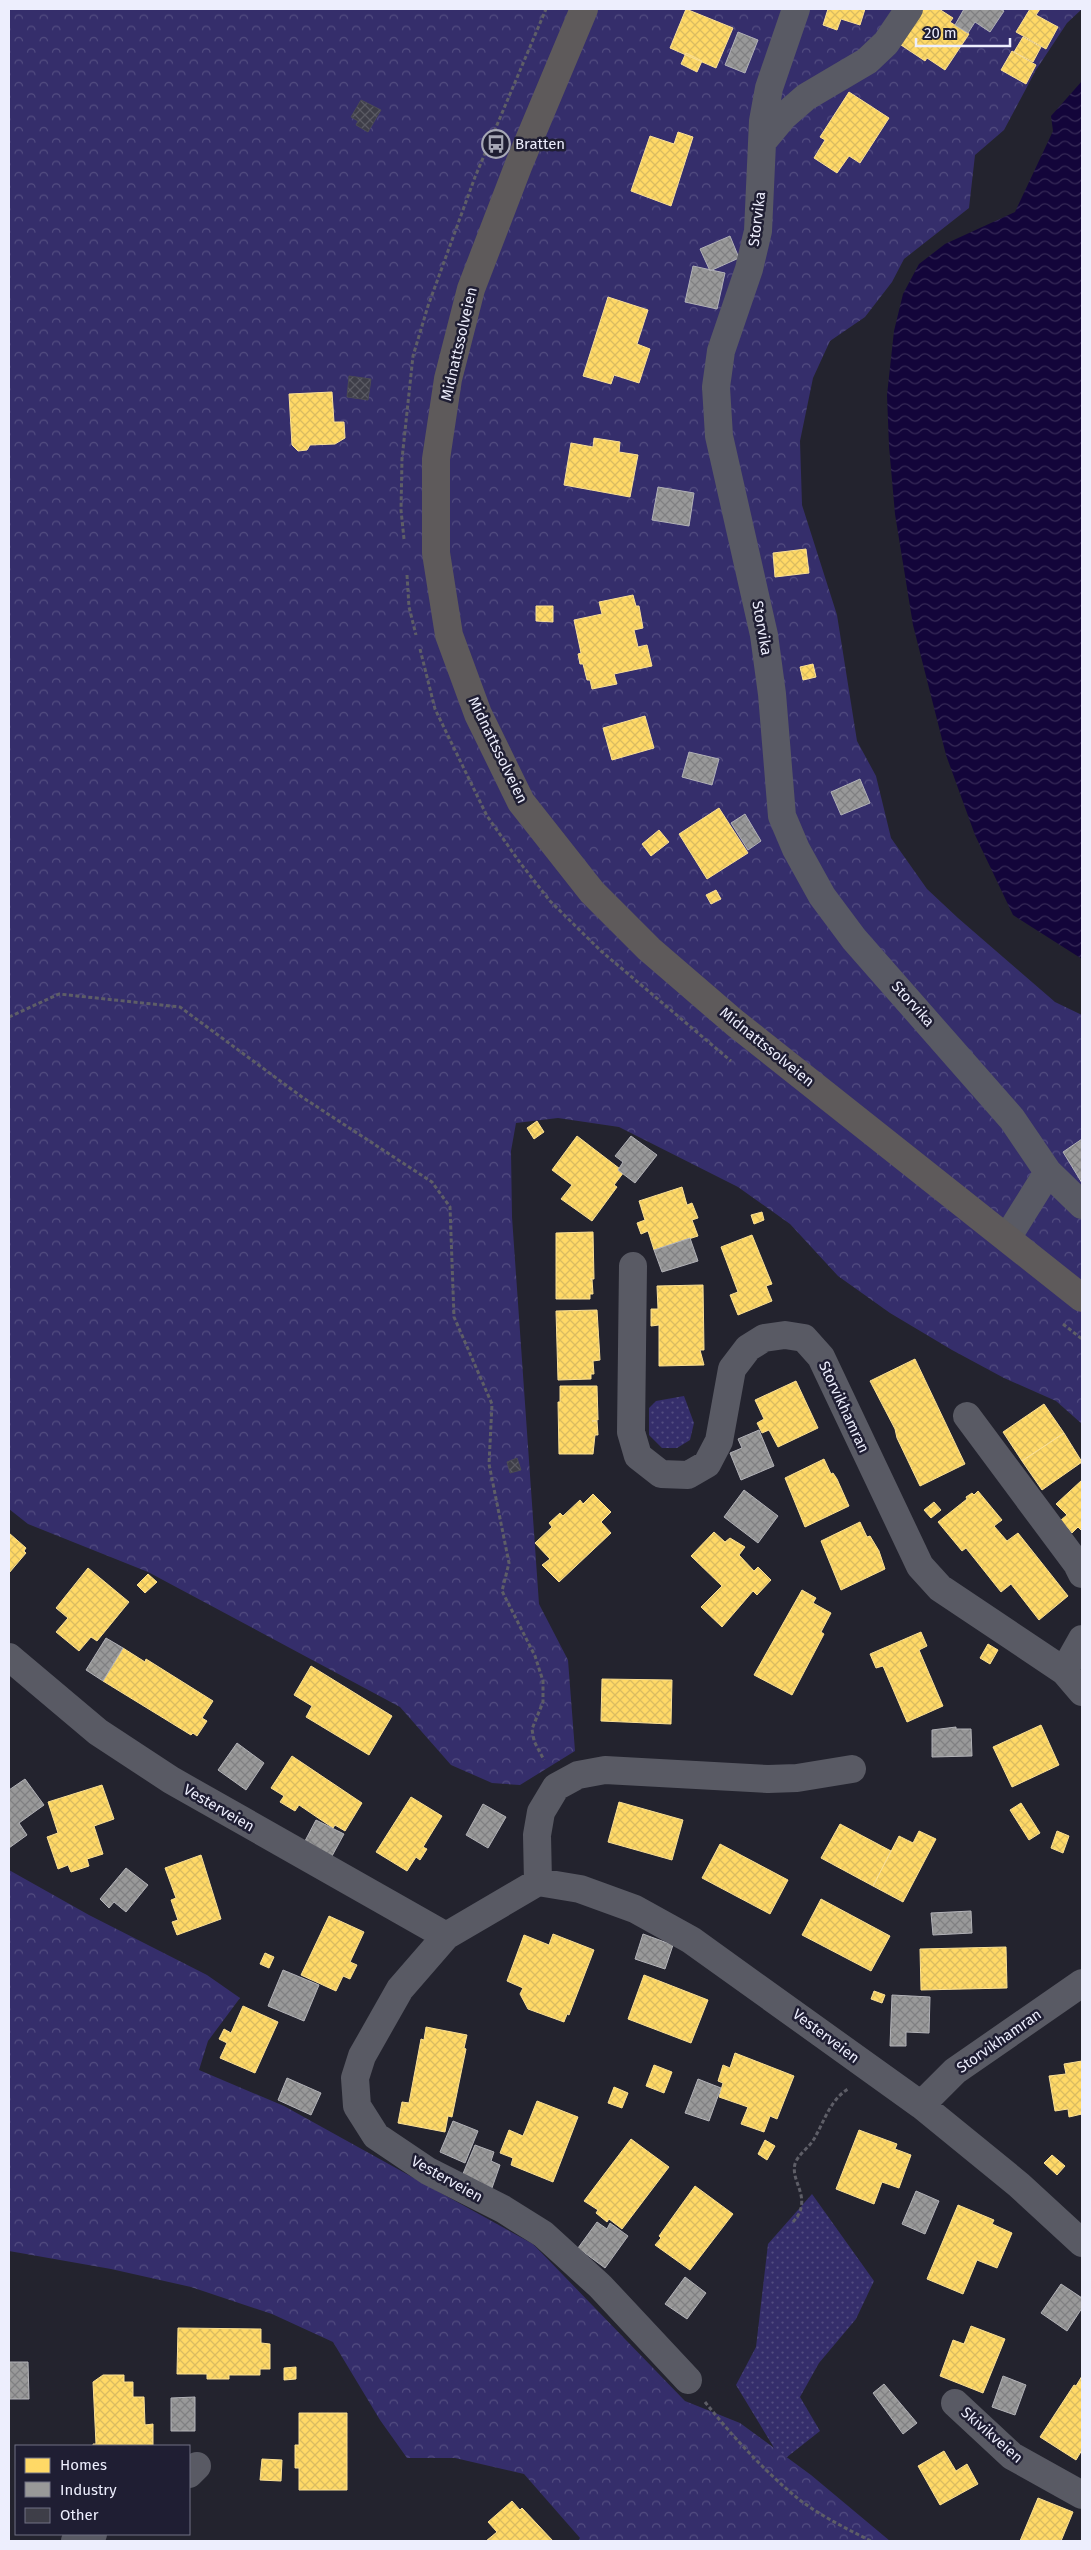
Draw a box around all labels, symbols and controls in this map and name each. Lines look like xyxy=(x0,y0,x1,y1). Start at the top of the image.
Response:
scale bar xyxy=(916,15,1010,47)
text: 20 m xyxy=(924,24,957,42)
bus stop icon: Bratten xyxy=(481,129,511,159)
place label: Bratten xyxy=(515,135,565,153)
street label: Storvika xyxy=(745,191,769,247)
street label: Midnattssolveien xyxy=(437,285,481,403)
street label: Storvika xyxy=(748,599,776,657)
street label: Midnattssolveien xyxy=(464,694,532,806)
street label: Storvika xyxy=(888,977,938,1031)
street label: Midnattssolveien xyxy=(716,1003,818,1091)
street label: Storvikhamran xyxy=(815,1358,873,1456)
street label: Vesterveien xyxy=(180,1780,258,1836)
street label: Vesterveien xyxy=(789,2005,863,2067)
street label: Storvikhamran xyxy=(953,2005,1045,2077)
street label: Vesterveien xyxy=(408,2152,486,2206)
street label: Skivikveien xyxy=(957,2403,1027,2467)
legend xyxy=(15,2445,190,2535)
text: Homes xyxy=(60,2456,107,2474)
text: Industry xyxy=(60,2481,117,2499)
text: Other xyxy=(60,2506,99,2524)

